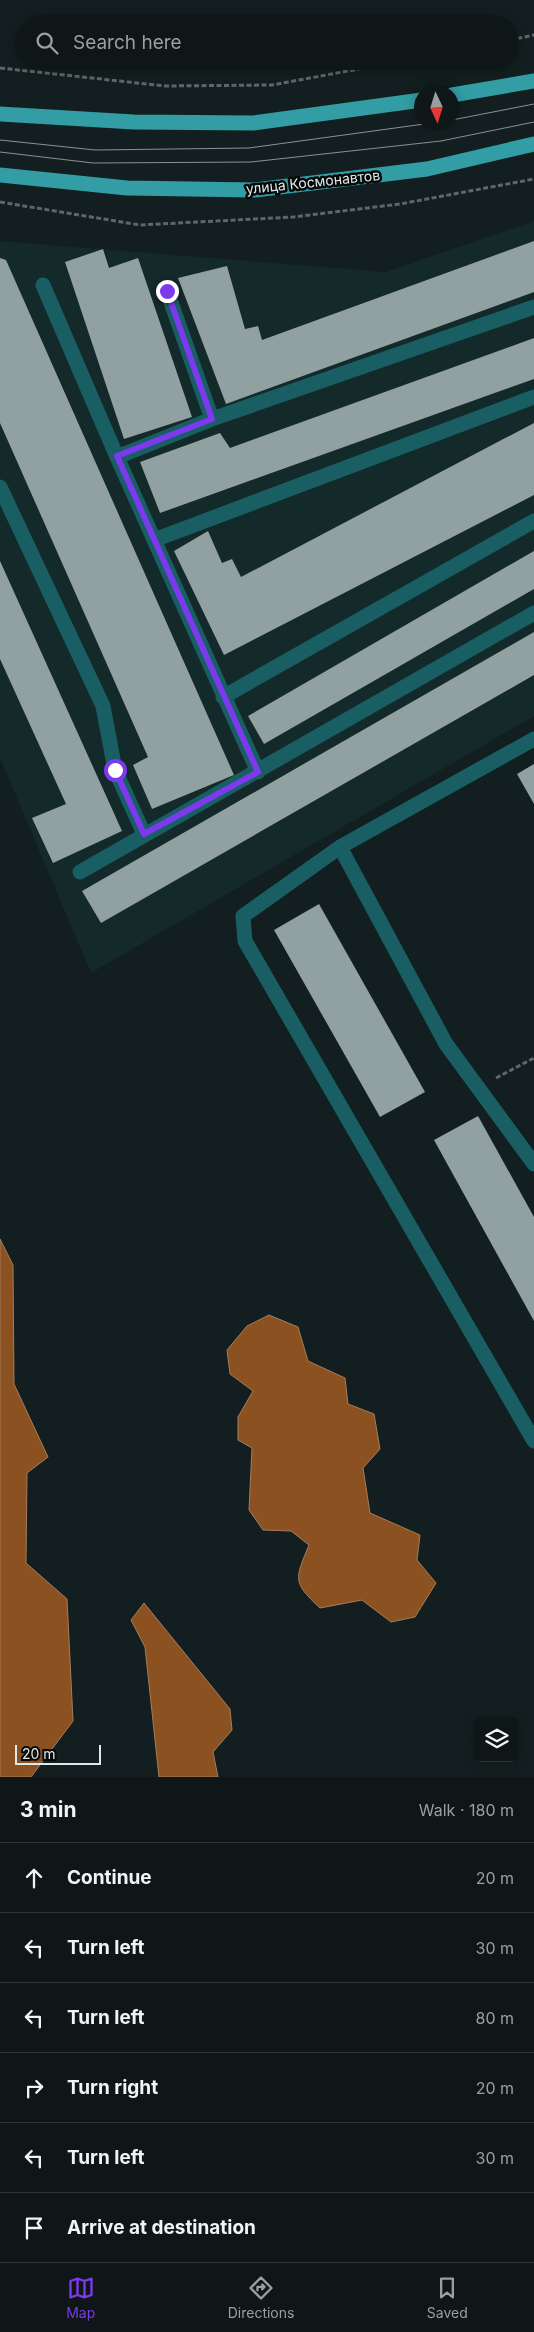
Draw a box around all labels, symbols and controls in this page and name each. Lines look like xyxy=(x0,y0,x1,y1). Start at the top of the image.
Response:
search box xyxy=(15,15,519,70)
icon: search xyxy=(33,29,61,57)
text: Search here xyxy=(73,31,182,54)
north arrow xyxy=(414,85,459,130)
street label: улица Космонавтов xyxy=(245,166,381,197)
route end xyxy=(156,280,179,303)
route start xyxy=(104,759,127,782)
map controls xyxy=(474,1717,519,1762)
button: layers xyxy=(474,1717,519,1762)
scale bar xyxy=(15,1742,101,1765)
text: 20 m xyxy=(22,1745,56,1762)
text: 3 min xyxy=(20,1797,76,1822)
text: Walk · 180 m xyxy=(419,1800,514,1820)
icon: ahead xyxy=(20,1864,48,1892)
text: Continue xyxy=(67,1866,152,1889)
text: 20 m xyxy=(476,1868,514,1888)
icon: left xyxy=(20,1934,48,1962)
text: Turn left xyxy=(67,1936,145,1959)
text: 30 m xyxy=(476,1938,514,1958)
icon: left xyxy=(20,2004,48,2032)
text: Turn left xyxy=(67,2006,145,2029)
text: 80 m xyxy=(475,2008,514,2028)
icon: right xyxy=(20,2074,48,2102)
text: Turn right xyxy=(67,2076,158,2099)
text: 20 m xyxy=(476,2078,514,2098)
icon: left xyxy=(20,2144,48,2172)
text: Turn left xyxy=(67,2146,145,2169)
text: 30 m xyxy=(476,2148,514,2168)
icon: arrive xyxy=(20,2214,48,2242)
text: Arrive at destination xyxy=(67,2216,256,2239)
tab: Map xyxy=(66,2274,95,2321)
tab: Directions xyxy=(228,2274,294,2321)
tab: Saved xyxy=(427,2274,468,2321)

